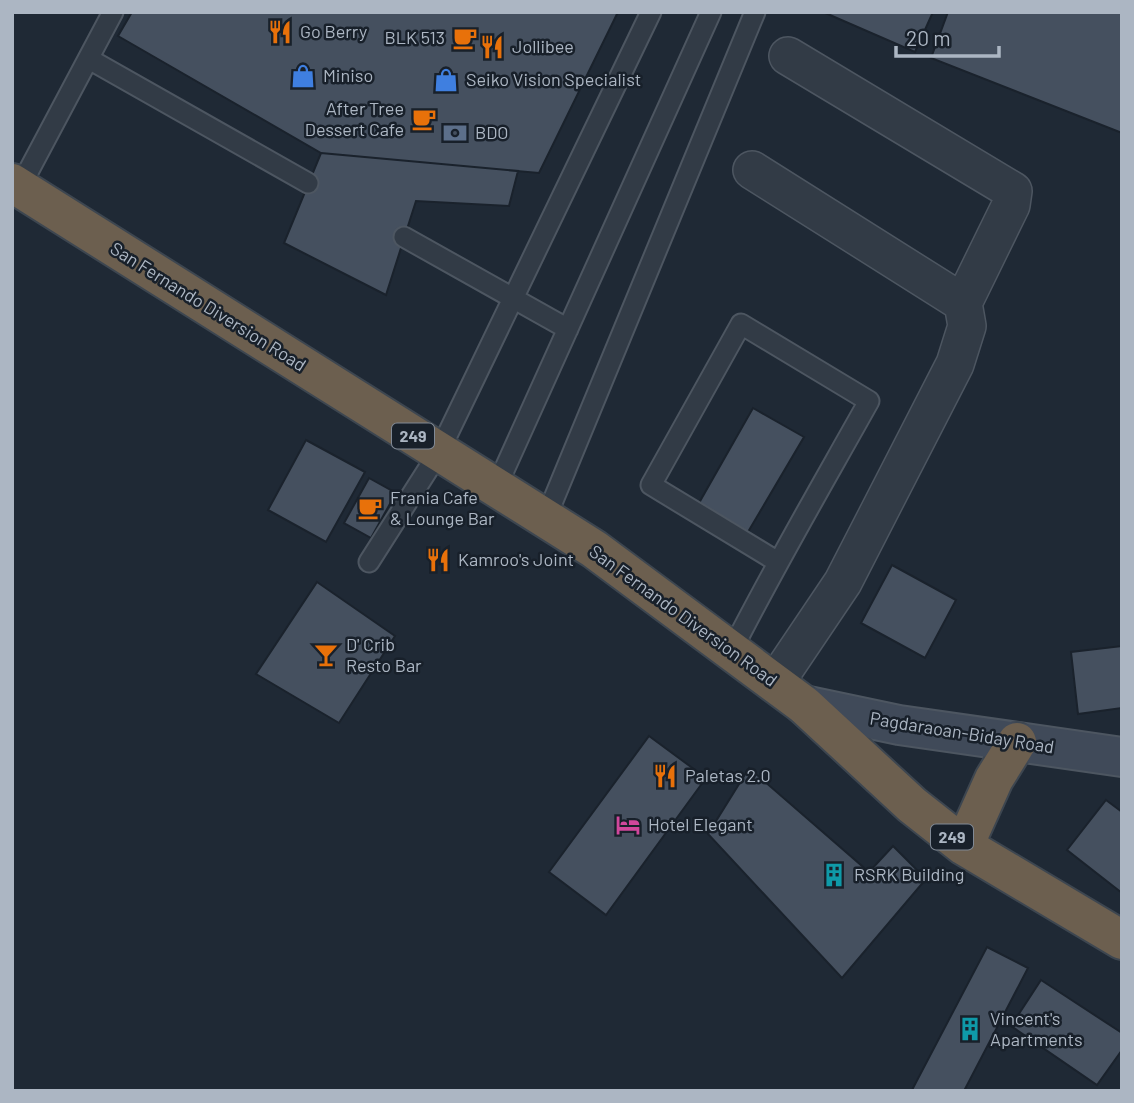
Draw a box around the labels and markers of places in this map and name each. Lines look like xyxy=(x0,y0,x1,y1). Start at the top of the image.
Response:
restaurant icon: Go Berry xyxy=(266,18,294,46)
place label: Go Berry xyxy=(300,20,367,42)
cafe icon: BLK 513 xyxy=(451,24,479,52)
place label: BLK 513 xyxy=(385,26,445,48)
restaurant icon: Jollibee xyxy=(478,33,506,61)
place label: Jollibee xyxy=(512,35,574,57)
shop icon: Miniso xyxy=(289,62,317,90)
place label: Miniso xyxy=(323,64,373,86)
shop icon: Seiko Vision Specialist xyxy=(432,66,460,94)
place label: Seiko Vision Specialist xyxy=(466,68,641,90)
place label: After Tree Dessert Cafe xyxy=(305,97,404,140)
cafe icon: After Tree Dessert Cafe xyxy=(410,105,438,133)
bank icon: BDO xyxy=(441,119,469,147)
place label: BDO xyxy=(475,121,509,143)
place label: Frania Cafe & Lounge Bar xyxy=(390,486,495,529)
cafe icon: Frania Cafe & Lounge Bar xyxy=(356,494,384,522)
restaurant icon: Kamroo's Joint xyxy=(424,546,452,574)
place label: Kamroo's Joint xyxy=(458,548,574,570)
place label: D' Crib Resto Bar xyxy=(346,633,422,676)
bar icon: D' Crib Resto Bar xyxy=(312,641,340,669)
restaurant icon: Paletas 2.0 xyxy=(651,762,679,790)
place label: Paletas 2.0 xyxy=(685,764,771,786)
hotel icon: Hotel Elegant xyxy=(614,811,642,839)
place label: Hotel Elegant xyxy=(648,813,753,835)
building icon: RSRK Building xyxy=(820,861,848,889)
place label: RSRK Building xyxy=(854,863,964,885)
place label: Vincent's Apartments xyxy=(990,1007,1083,1050)
building icon: Vincent's Apartments xyxy=(956,1015,984,1043)

